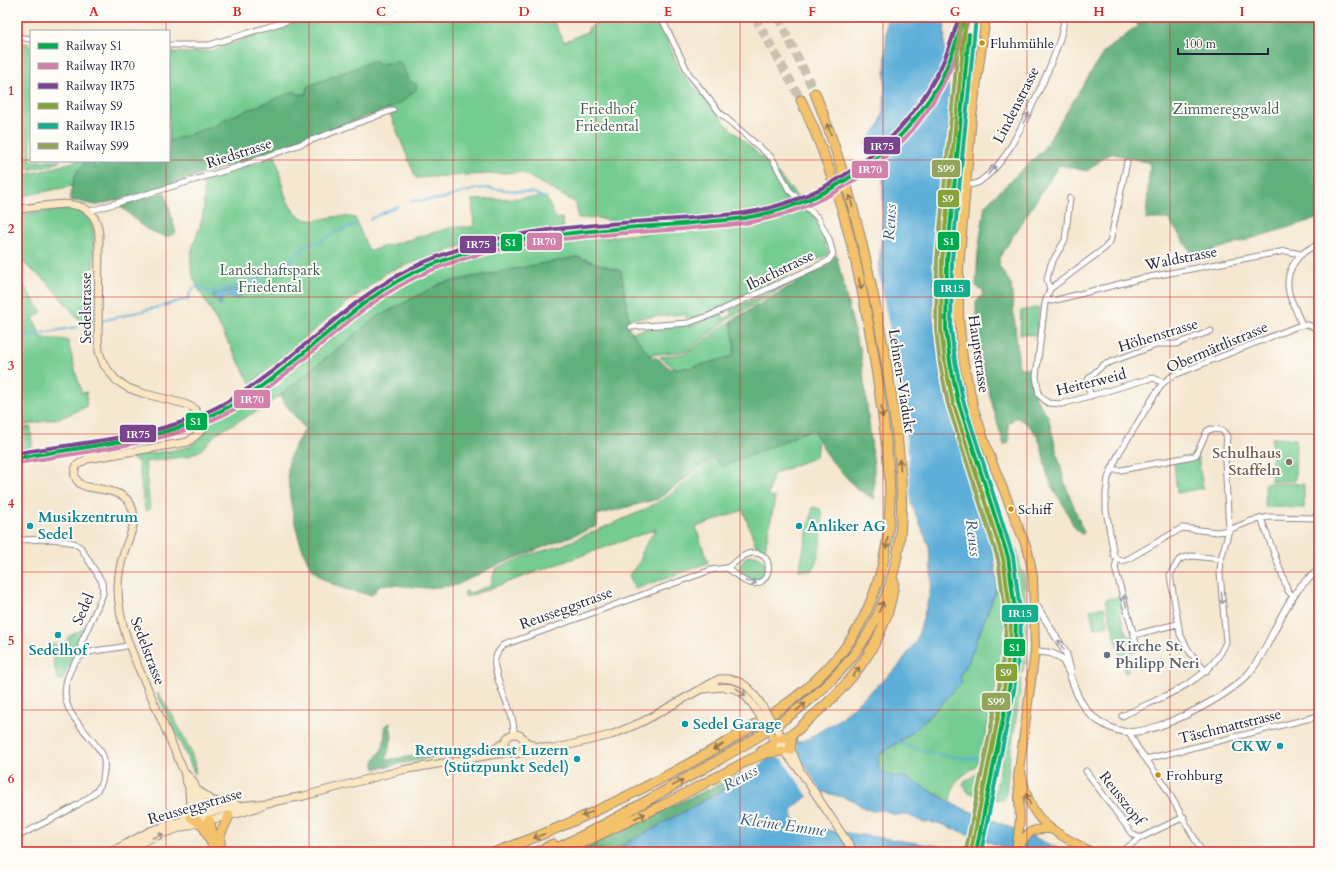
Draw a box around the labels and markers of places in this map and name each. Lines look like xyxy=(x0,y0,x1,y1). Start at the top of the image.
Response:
place label: Fluhmühle xyxy=(990,34,1054,53)
marker: Fluhmühle xyxy=(977,38,987,48)
place label: Schulhaus Staffeln xyxy=(1212,443,1281,480)
marker: Schulhaus Staffeln xyxy=(1284,457,1294,467)
place label: Schiff xyxy=(1018,500,1054,519)
marker: Schiff xyxy=(1006,504,1016,514)
place label: Musikzentrum Sedel xyxy=(38,507,138,544)
place label: Anliker AG xyxy=(807,516,886,536)
marker: Musikzentrum Sedel xyxy=(25,521,35,531)
marker: Anliker AG xyxy=(794,521,804,531)
marker: Sedelhof xyxy=(53,630,63,640)
place label: Kirche St. Philipp Neri xyxy=(1115,636,1200,673)
place label: Sedelhof xyxy=(29,640,90,660)
marker: Kirche St. Philipp Neri xyxy=(1102,650,1112,660)
place label: Sedel Garage xyxy=(693,714,782,734)
marker: Sedel Garage xyxy=(680,719,690,729)
place label: CKW xyxy=(1231,736,1273,756)
place label: Rettungsdienst Luzern (Stützpunkt Sedel) xyxy=(415,740,569,777)
marker: CKW xyxy=(1275,741,1285,751)
marker: Rettungsdienst Luzern (Stützpunkt Sedel) xyxy=(572,754,582,764)
place label: Frohburg xyxy=(1166,766,1223,785)
marker: Frohburg xyxy=(1153,770,1163,780)

